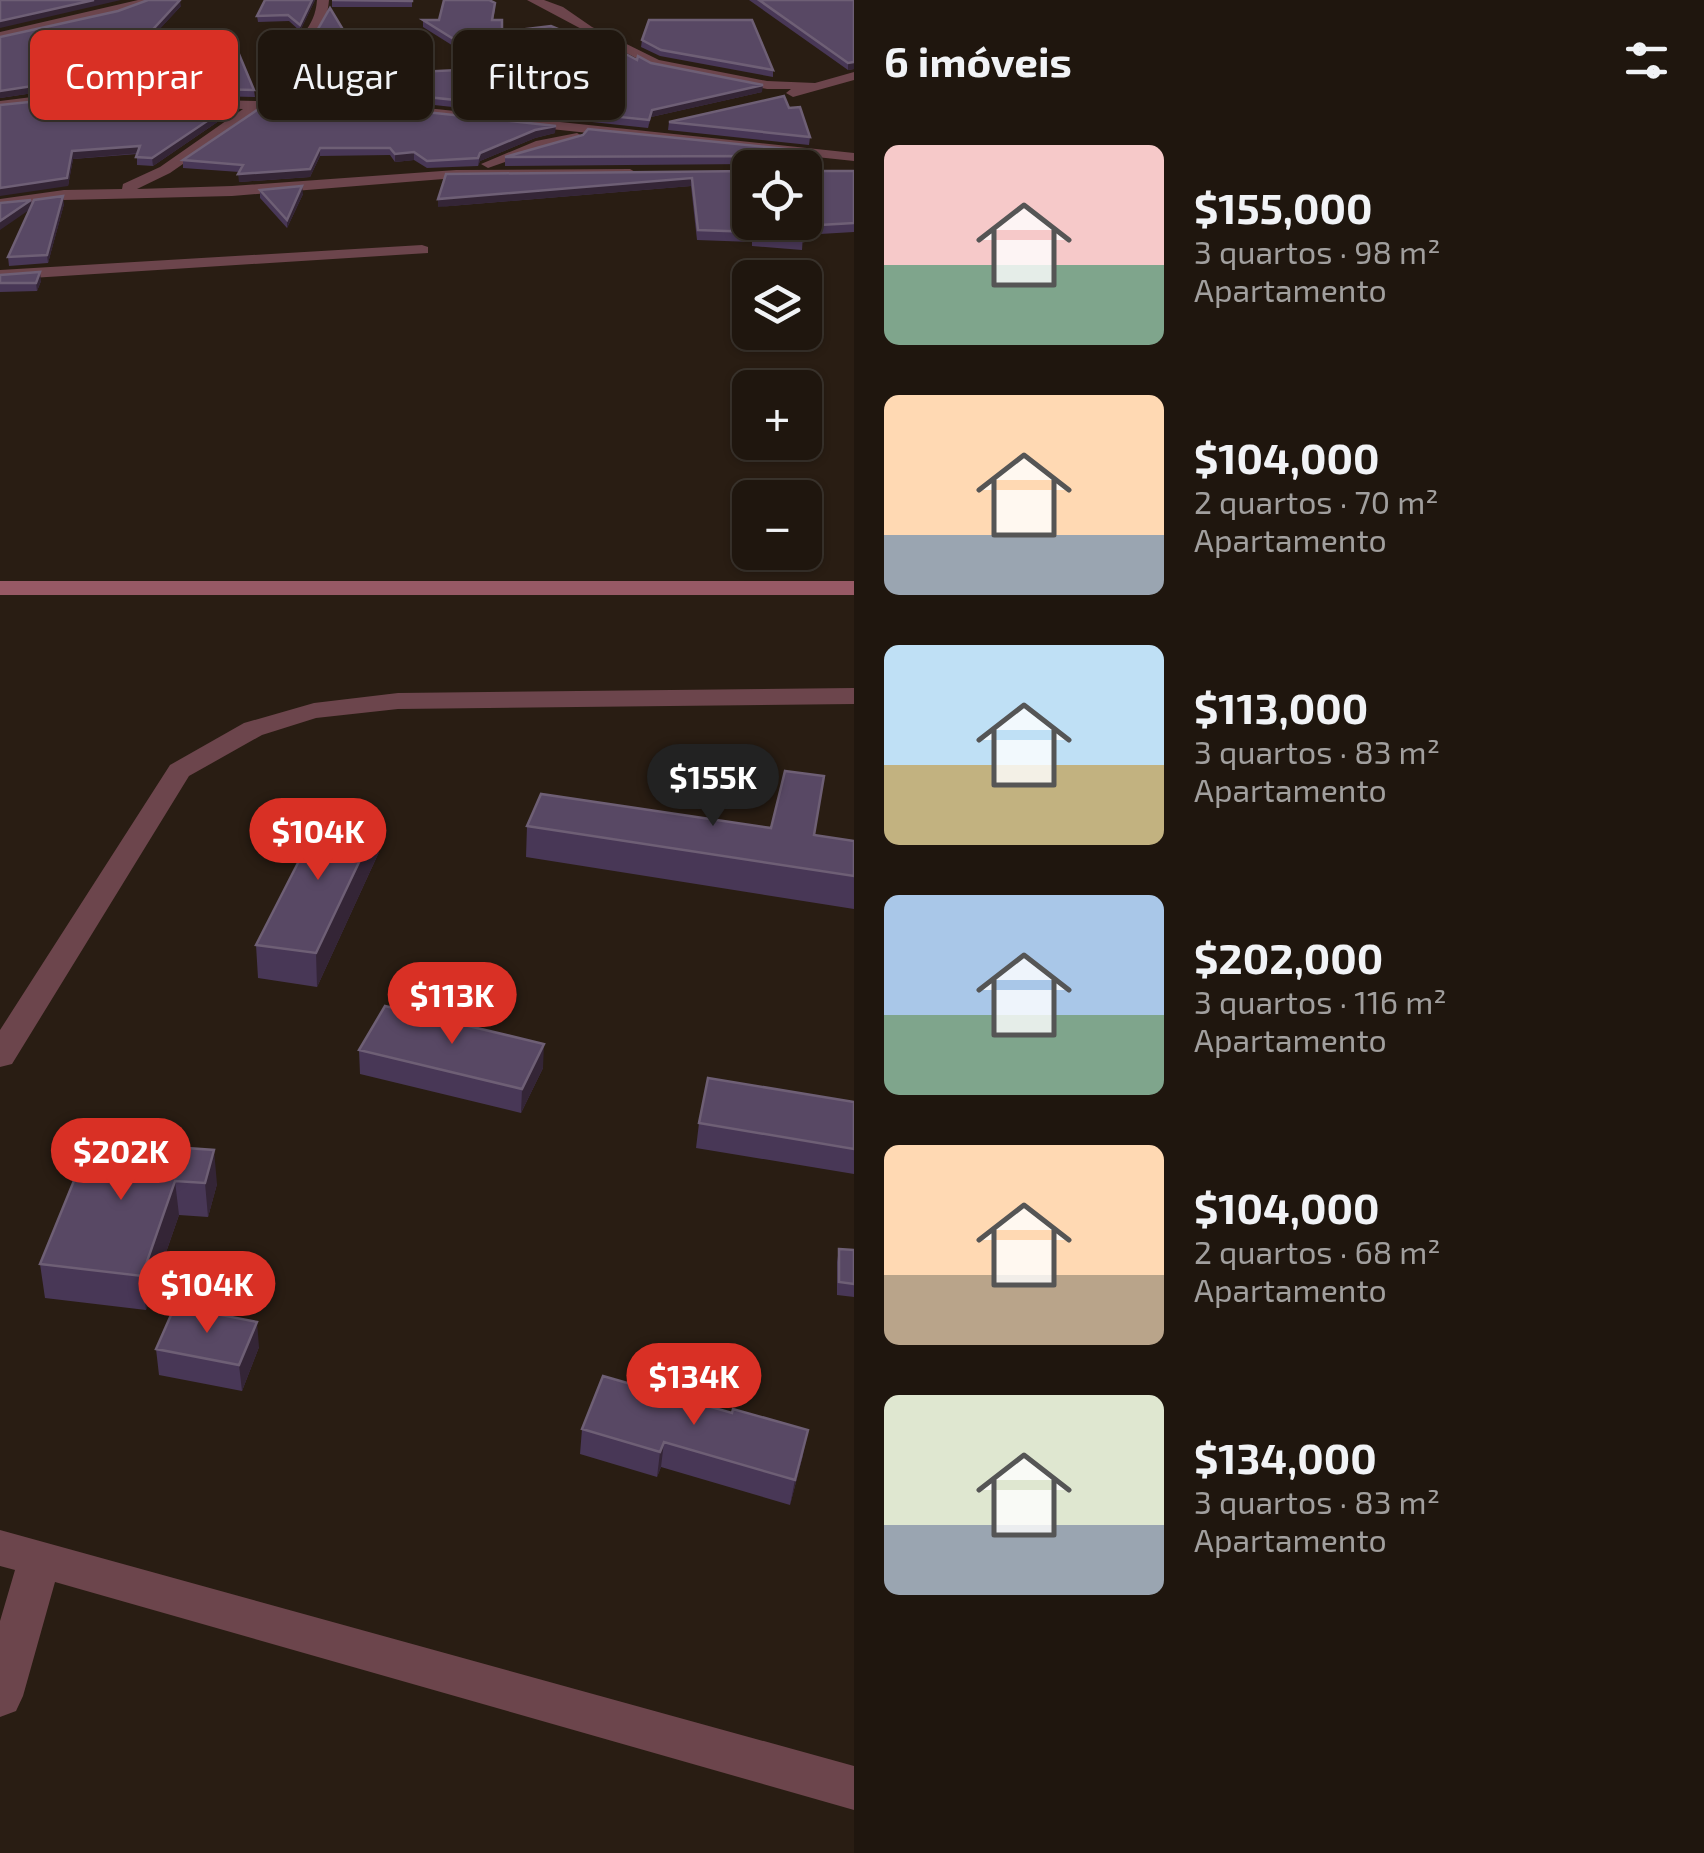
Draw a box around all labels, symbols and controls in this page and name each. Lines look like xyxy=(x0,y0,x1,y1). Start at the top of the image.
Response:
chip: Comprar xyxy=(30,30,238,120)
chip: Alugar xyxy=(258,30,433,120)
chip: Filtros xyxy=(453,30,625,120)
icon: filters xyxy=(1619,33,1674,88)
text: 6 imóveis xyxy=(884,35,1072,85)
map controls xyxy=(732,150,822,570)
button: locate xyxy=(732,150,822,240)
text: $155,000 xyxy=(1194,182,1373,232)
icon: home xyxy=(964,185,1084,305)
text: 3 quartos · 98 m² xyxy=(1194,232,1440,270)
button: layers xyxy=(732,260,822,350)
text: Apartamento xyxy=(1194,270,1387,308)
button: + xyxy=(732,370,822,460)
text: $104,000 xyxy=(1194,432,1379,482)
icon: home xyxy=(964,435,1084,555)
button: − xyxy=(732,480,822,570)
text: 2 quartos · 70 m² xyxy=(1194,482,1439,520)
text: Apartamento xyxy=(1194,520,1387,558)
text: $113,000 xyxy=(1194,682,1368,732)
icon: home xyxy=(964,685,1084,805)
text: 3 quartos · 83 m² xyxy=(1194,732,1440,770)
pin: $155K xyxy=(643,744,783,829)
text: $155K xyxy=(669,757,757,795)
text: Apartamento xyxy=(1194,770,1387,808)
pin: $104K xyxy=(248,798,388,883)
text: $104K xyxy=(271,811,365,849)
text: $202,000 xyxy=(1194,932,1383,982)
icon: home xyxy=(964,935,1084,1055)
pin: $113K xyxy=(382,962,522,1047)
text: $113K xyxy=(410,975,494,1013)
text: 3 quartos · 116 m² xyxy=(1194,982,1446,1020)
text: Apartamento xyxy=(1194,1020,1387,1058)
pin: $202K xyxy=(51,1118,191,1203)
text: $202K xyxy=(73,1131,169,1169)
text: $104,000 xyxy=(1194,1182,1379,1232)
icon: home xyxy=(964,1185,1084,1305)
text: 2 quartos · 68 m² xyxy=(1194,1232,1441,1270)
pin: $104K xyxy=(137,1251,277,1336)
text: $104K xyxy=(160,1264,254,1302)
text: Apartamento xyxy=(1194,1270,1387,1308)
pin: $134K xyxy=(624,1343,764,1428)
text: $134K xyxy=(648,1356,740,1394)
text: $134,000 xyxy=(1194,1432,1377,1482)
icon: home xyxy=(964,1435,1084,1555)
text: 3 quartos · 83 m² xyxy=(1194,1482,1440,1520)
text: Apartamento xyxy=(1194,1520,1387,1558)

